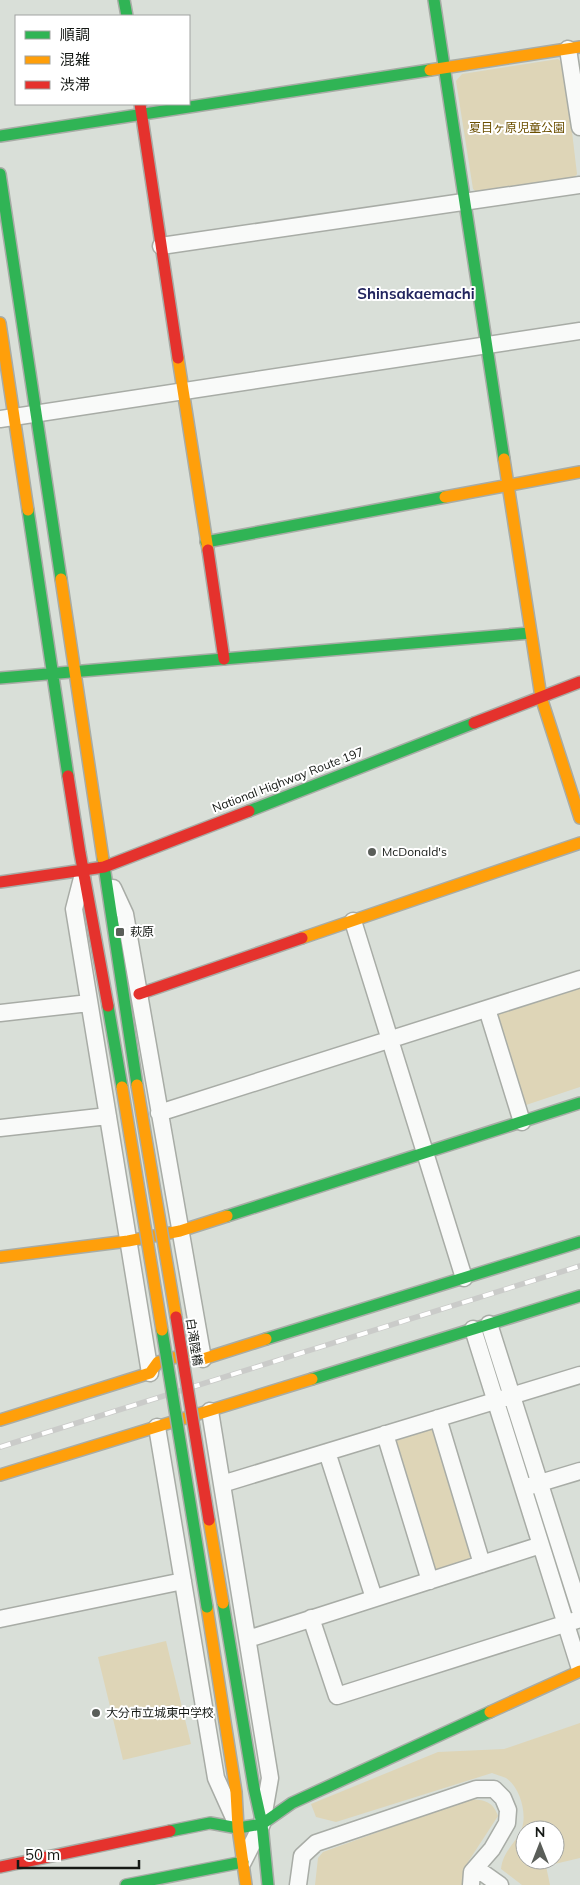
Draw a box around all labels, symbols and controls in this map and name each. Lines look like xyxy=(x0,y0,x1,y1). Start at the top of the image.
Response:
legend xyxy=(15,15,190,105)
text: 順調 xyxy=(60,25,90,44)
text: 混雑 xyxy=(60,50,90,69)
text: 渋滞 xyxy=(60,75,90,94)
park label: 夏目ヶ原児童公園 xyxy=(469,120,565,135)
district label: Shinsakaemachi xyxy=(357,284,475,303)
street label: National Highway Route 197 xyxy=(210,744,366,815)
place label: McDonald's xyxy=(382,844,447,859)
marker: McDonald's xyxy=(366,846,378,858)
place label: 萩原 xyxy=(130,924,154,939)
marker: 萩原 xyxy=(114,926,126,938)
street label: 白滝陸橋 xyxy=(183,1317,206,1367)
place label: 大分市立城東中学校 xyxy=(106,1705,214,1720)
marker: 大分市立城東中学校 xyxy=(90,1707,102,1719)
north arrow xyxy=(515,1820,565,1870)
text: N xyxy=(535,1823,545,1841)
scale bar xyxy=(18,1838,139,1870)
text: 50 m xyxy=(25,1845,60,1864)

